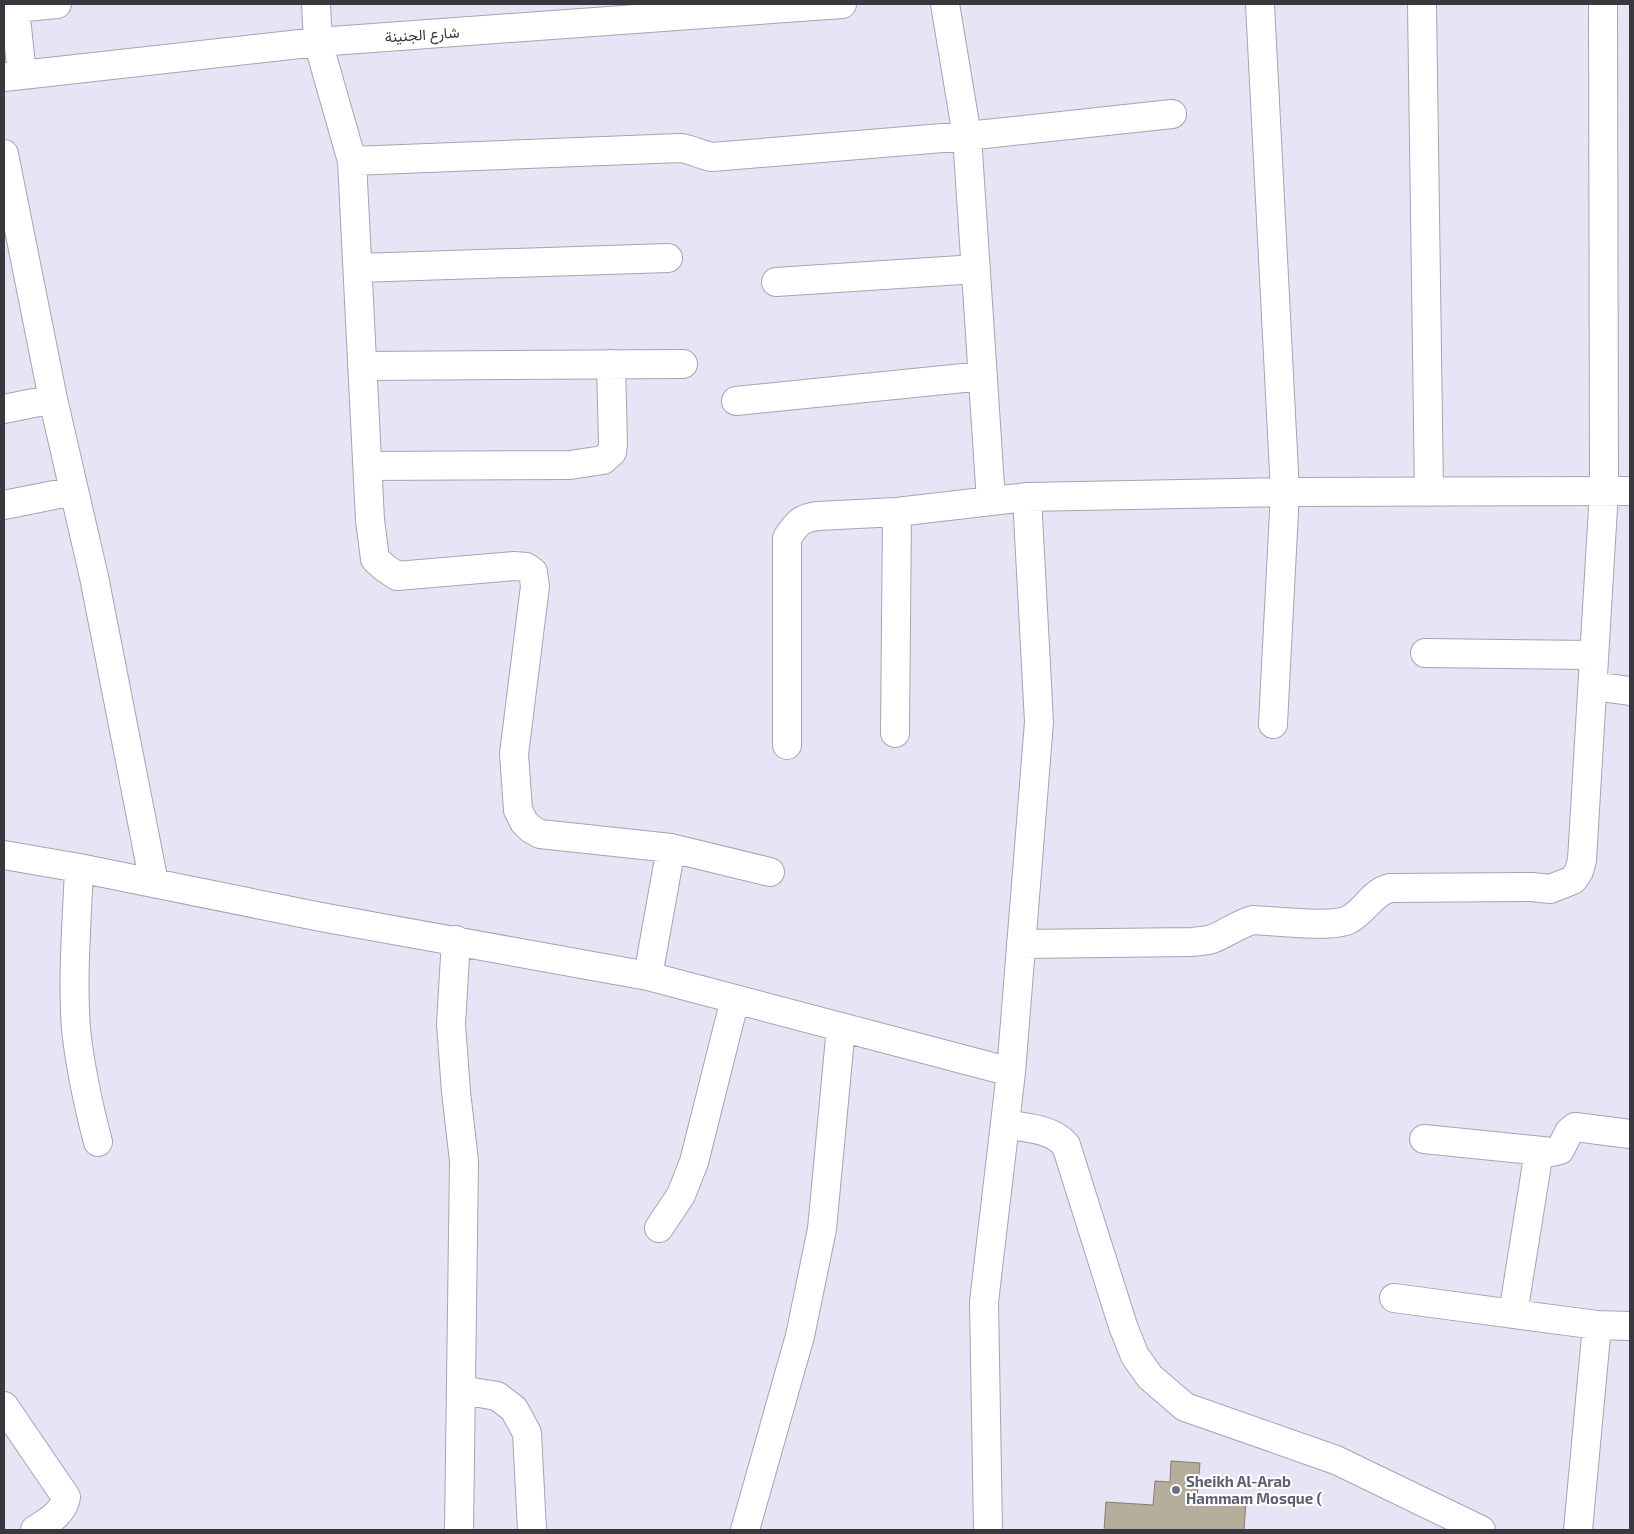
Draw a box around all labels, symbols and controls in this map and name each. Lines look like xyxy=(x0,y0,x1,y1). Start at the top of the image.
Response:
street label: شارع الجنينة xyxy=(384,22,460,49)
place label: Sheikh Al-Arab Hammam Mosque ( xyxy=(1186,1472,1322,1507)
marker: Sheikh Al-Arab Hammam Mosque ( xyxy=(1170,1484,1182,1496)

